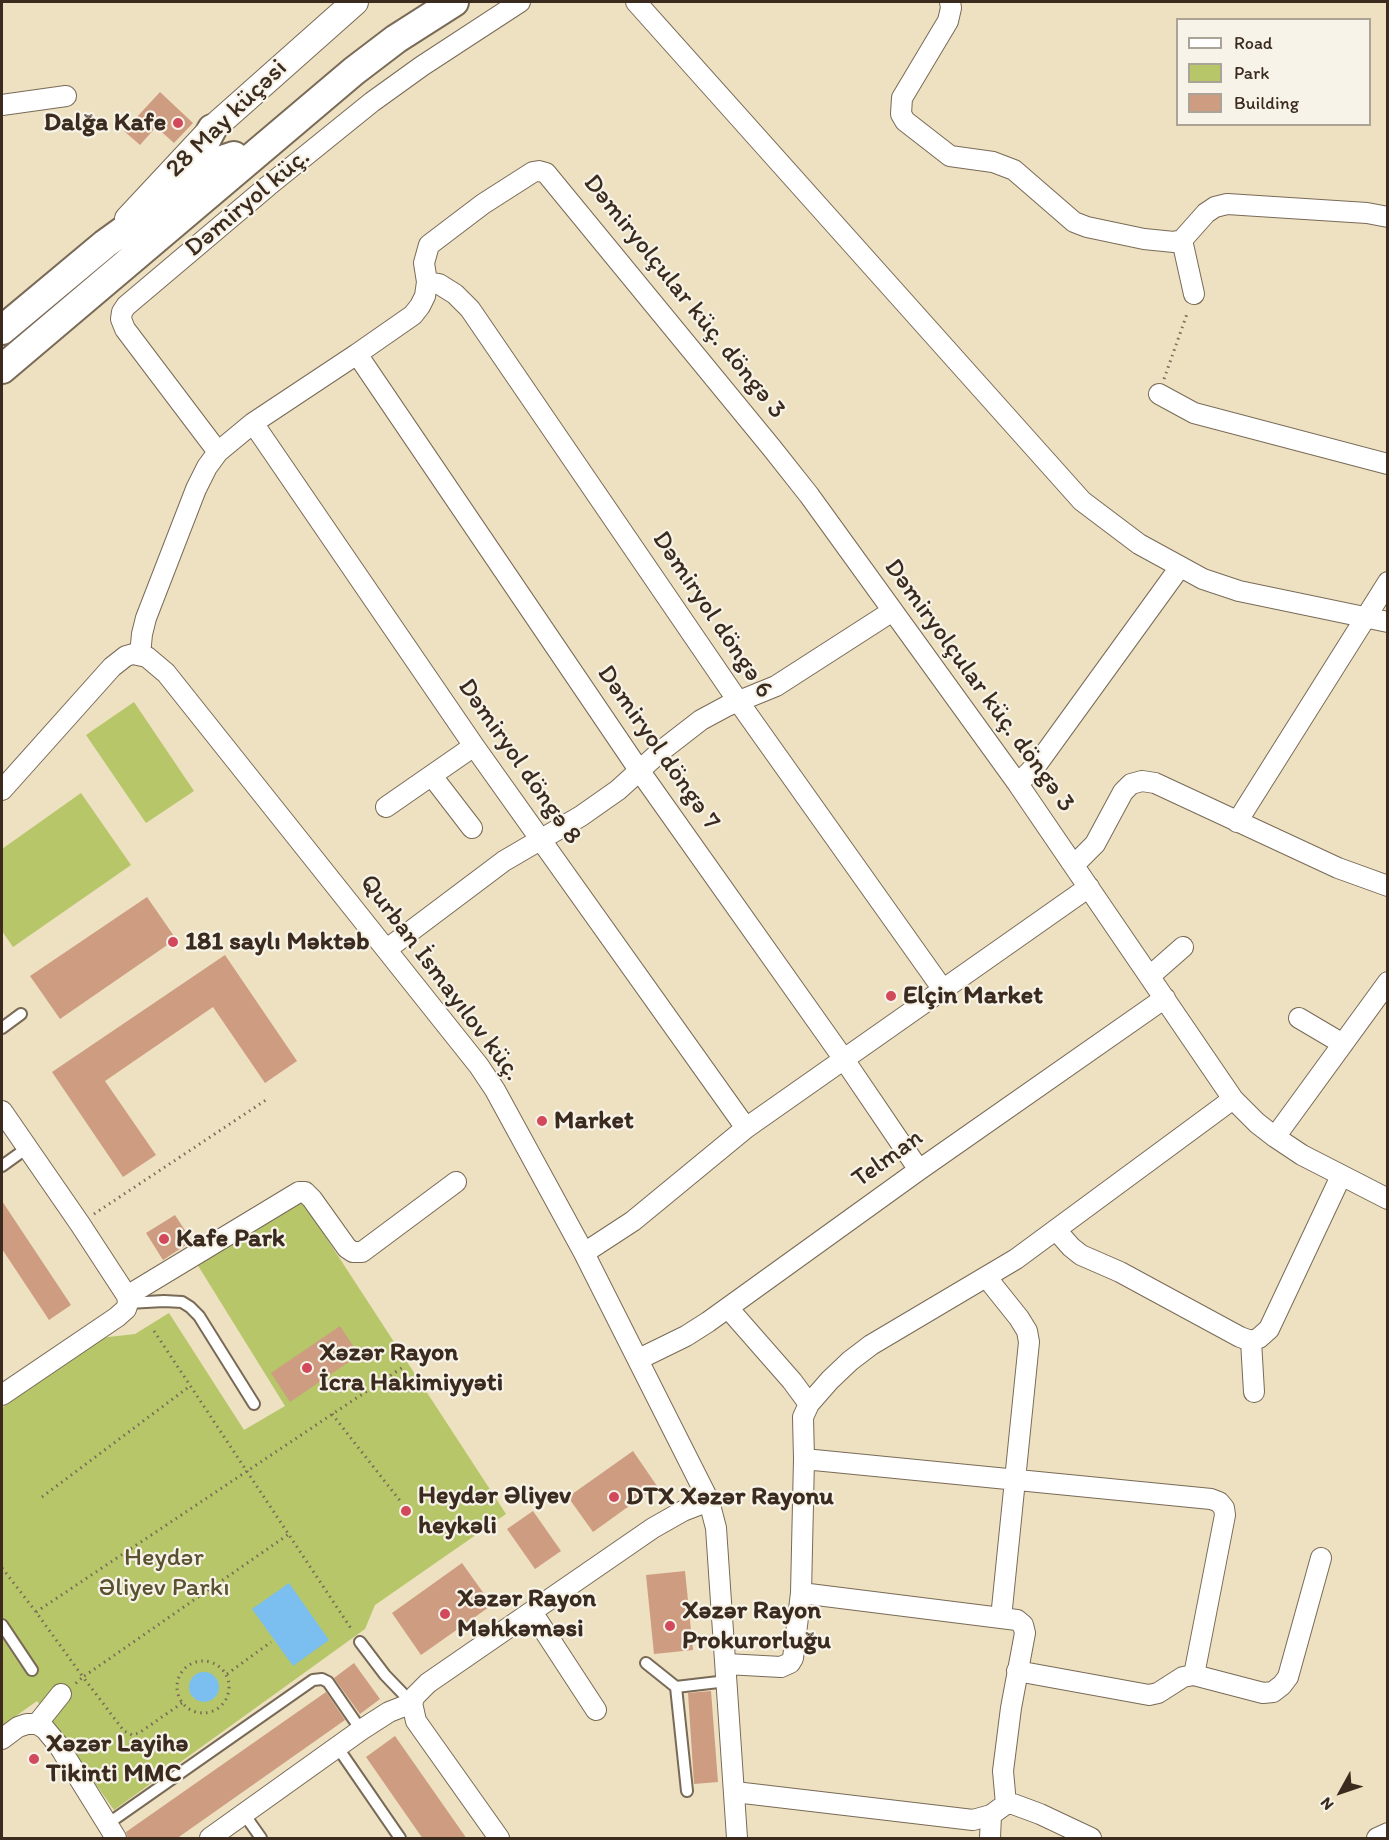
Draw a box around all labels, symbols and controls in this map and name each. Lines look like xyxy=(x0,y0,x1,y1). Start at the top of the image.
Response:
legend xyxy=(1176,18,1371,126)
text: Road xyxy=(1234,32,1273,54)
street label: 28 May küçəsi xyxy=(160,53,294,185)
text: Park xyxy=(1234,62,1269,84)
text: Building xyxy=(1234,92,1299,114)
place label: Dalğa Kafe xyxy=(44,107,166,139)
marker: Dalğa Kafe xyxy=(171,116,185,130)
street label: Dəmiryol küç. xyxy=(179,142,317,264)
street label: Dəmiryolçular küç. döngə 3 xyxy=(576,169,792,425)
street label: Dəmiryol döngə 6 xyxy=(645,526,779,704)
street label: Dəmiryolçular küç. döngə 3 xyxy=(877,553,1081,819)
street label: Dəmiryol döngə 7 xyxy=(590,660,726,836)
street label: Dəmiryol döngə 8 xyxy=(450,673,588,851)
street label: Qurban İsmayılov küç. xyxy=(352,869,528,1087)
place label: 181 saylı Məktəb xyxy=(185,926,369,958)
marker: 181 saylı Məktəb xyxy=(166,935,180,949)
place label: Elçin Market xyxy=(903,980,1043,1012)
marker: Elçin Market xyxy=(884,989,898,1003)
place label: Market xyxy=(554,1105,634,1137)
marker: Market xyxy=(535,1114,549,1128)
street label: Telman xyxy=(846,1123,930,1195)
place label: Kafe Park xyxy=(176,1223,285,1255)
marker: Kafe Park xyxy=(157,1232,171,1246)
place label: Xəzər Rayon İcra Hakimiyyəti xyxy=(319,1337,503,1398)
marker: Xəzər Rayon İcra Hakimiyyəti xyxy=(300,1361,314,1375)
place label: Heydər Əliyev heykəli xyxy=(418,1480,571,1542)
place label: DTX Xəzər Rayonu xyxy=(626,1481,834,1513)
marker: DTX Xəzər Rayonu xyxy=(607,1490,621,1504)
marker: Heydər Əliyev heykəli xyxy=(399,1504,413,1518)
park label: Heydər Əliyev Parkı xyxy=(98,1542,230,1604)
place label: Xəzər Rayon Məhkəməsi xyxy=(457,1583,596,1644)
place label: Xəzər Rayon Prokurorluğu xyxy=(682,1595,831,1656)
marker: Xəzər Rayon Məhkəməsi xyxy=(438,1607,452,1621)
marker: Xəzər Rayon Prokurorluğu xyxy=(663,1619,677,1633)
place label: Xəzər Layihə Tikinti MMC xyxy=(46,1728,188,1790)
marker: Xəzər Layihə Tikinti MMC xyxy=(27,1752,41,1766)
north arrow xyxy=(1311,1762,1371,1822)
text: N xyxy=(1316,1794,1338,1814)

